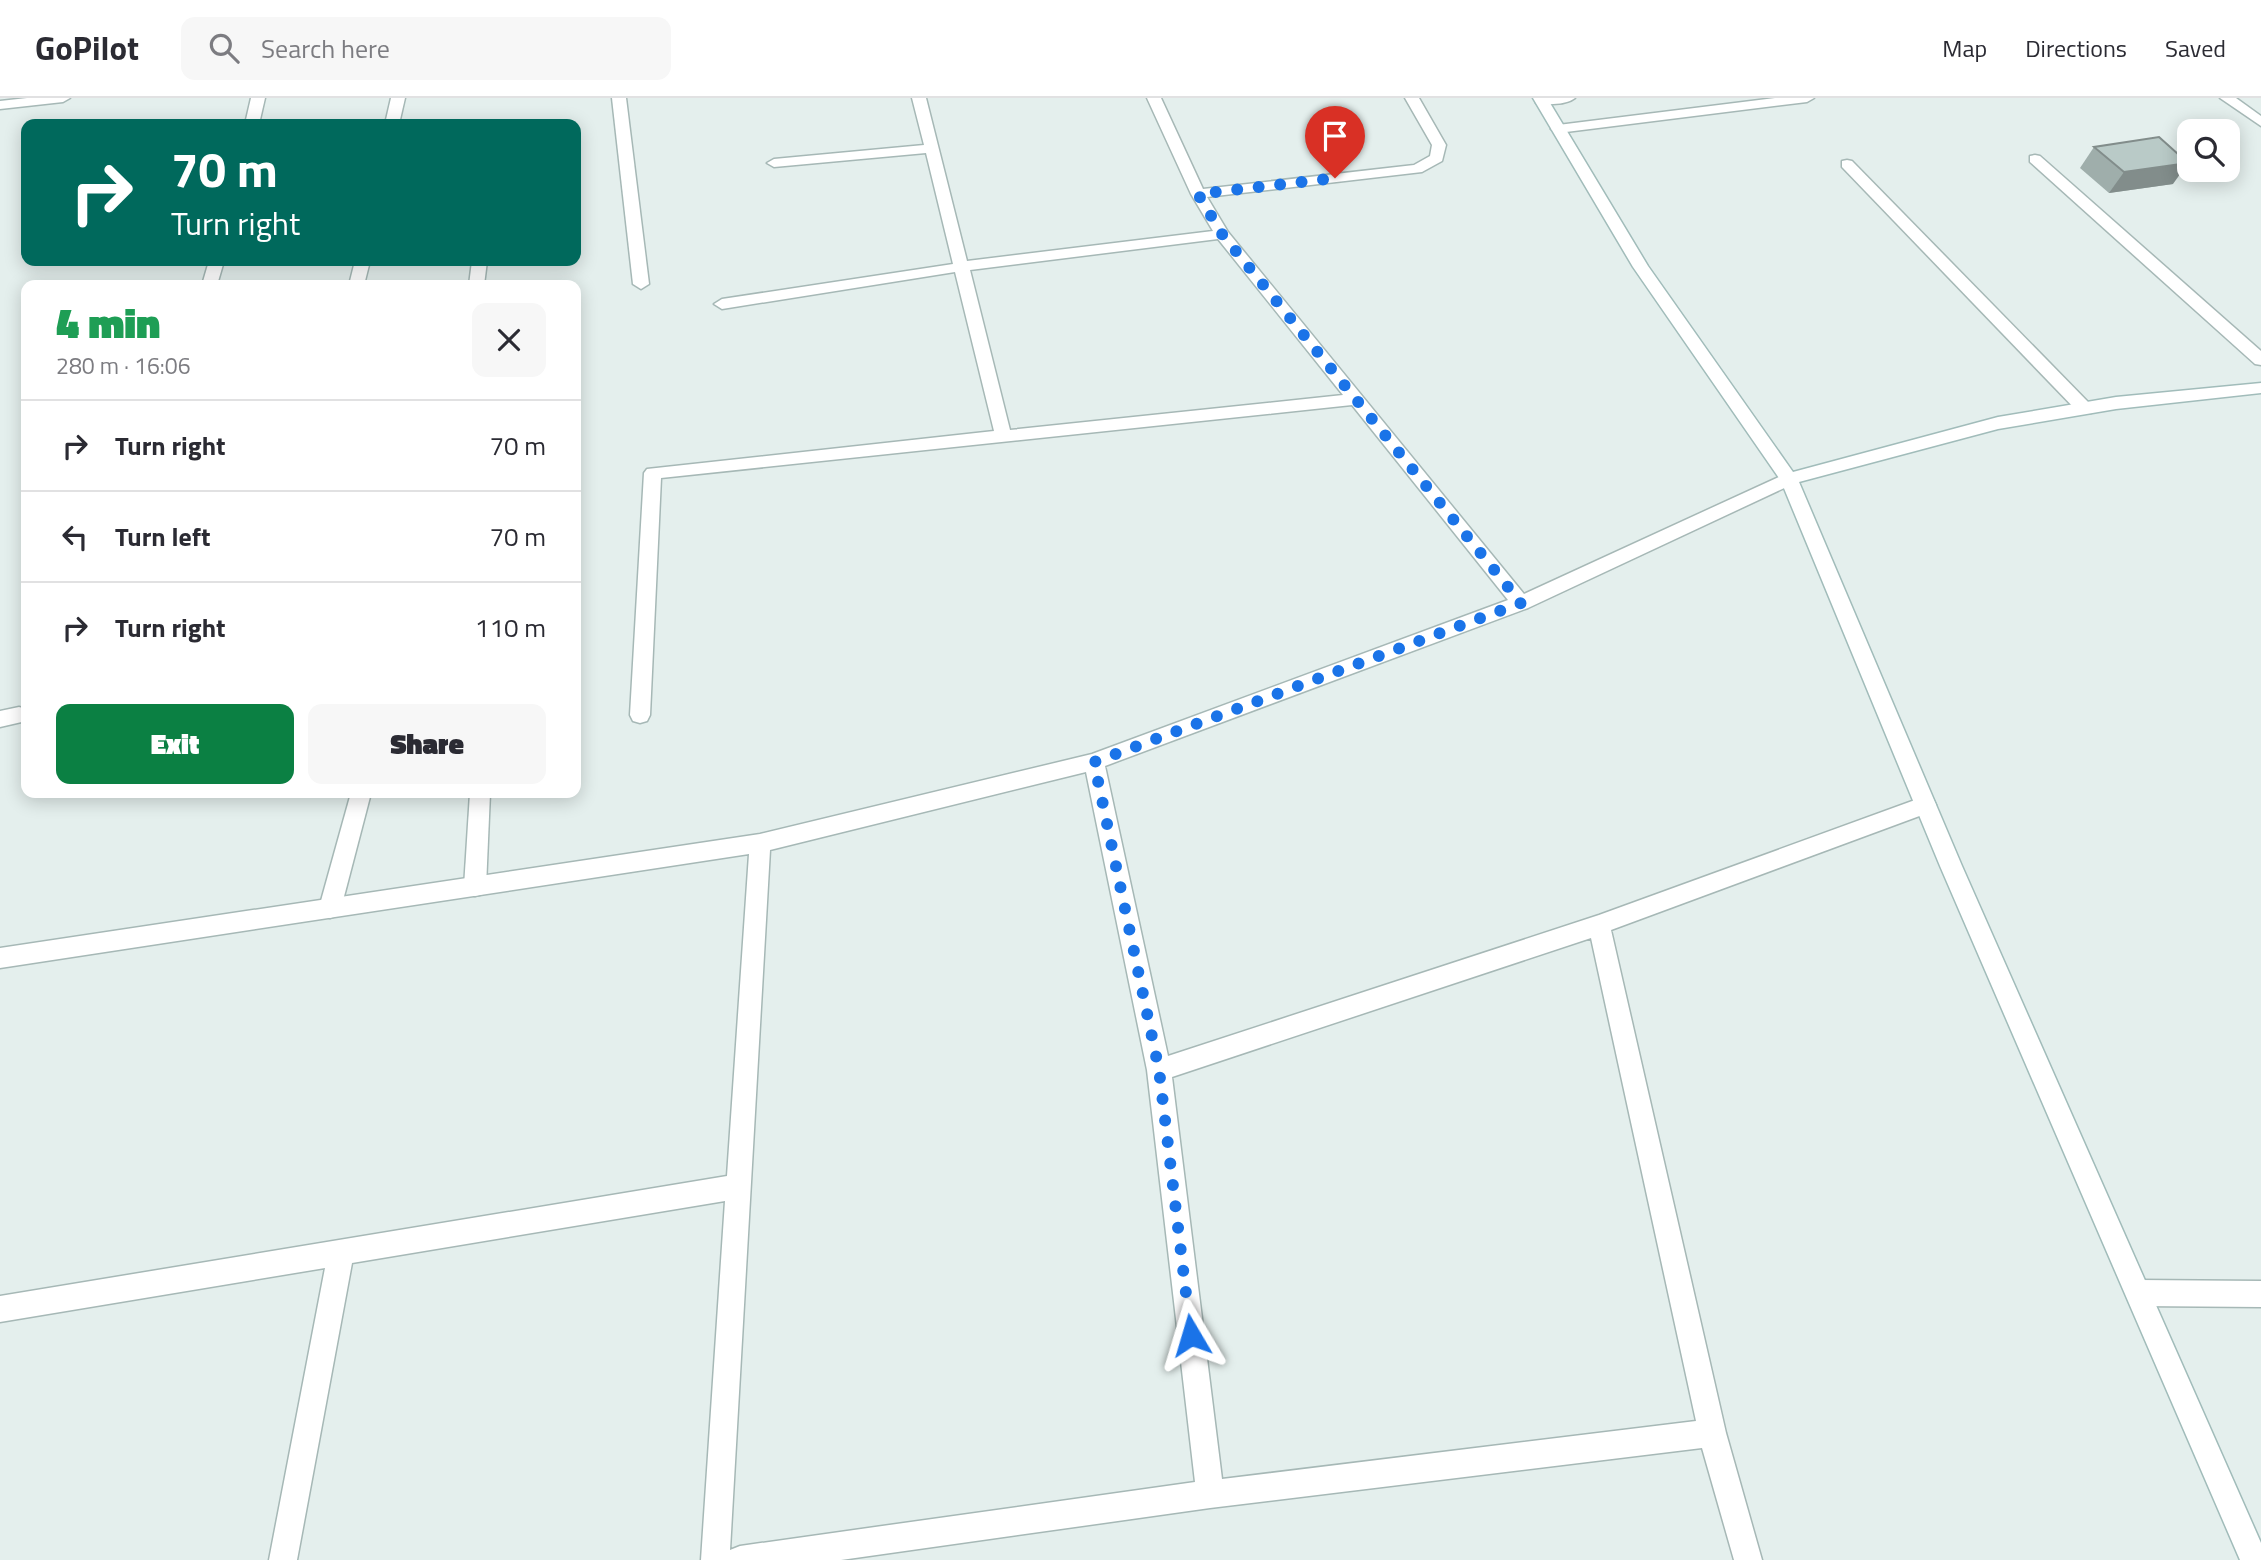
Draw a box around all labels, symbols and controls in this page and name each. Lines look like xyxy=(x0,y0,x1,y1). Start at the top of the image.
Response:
search box xyxy=(181,17,671,80)
text: GoPilot xyxy=(35,23,139,73)
icon: search xyxy=(205,29,243,67)
text: Search here xyxy=(261,29,390,68)
text: Map xyxy=(1942,30,1987,66)
text: Directions xyxy=(2025,30,2127,66)
text: Saved xyxy=(2165,30,2226,66)
pin xyxy=(1305,106,1365,178)
icon: arrive xyxy=(1316,117,1354,155)
map controls xyxy=(2177,119,2240,182)
button: search xyxy=(2177,119,2240,182)
text: 70 m xyxy=(171,131,278,206)
icon: right xyxy=(56,147,147,238)
text: Turn right xyxy=(171,199,300,247)
text: 4 min xyxy=(56,290,160,354)
button: close xyxy=(472,303,546,377)
text: 280 m · 16:06 xyxy=(56,348,191,383)
text: Turn right xyxy=(115,426,226,465)
text: 70 m xyxy=(489,426,546,465)
icon: right xyxy=(56,427,94,465)
text: Turn left xyxy=(115,517,210,556)
text: 70 m xyxy=(489,517,546,556)
icon: left xyxy=(56,518,94,556)
text: Turn right xyxy=(115,608,226,647)
text: 110 m xyxy=(475,608,546,647)
icon: right xyxy=(56,609,94,647)
button: Exit xyxy=(56,704,294,784)
button: Share xyxy=(308,704,546,784)
position arrow xyxy=(1154,1298,1228,1372)

